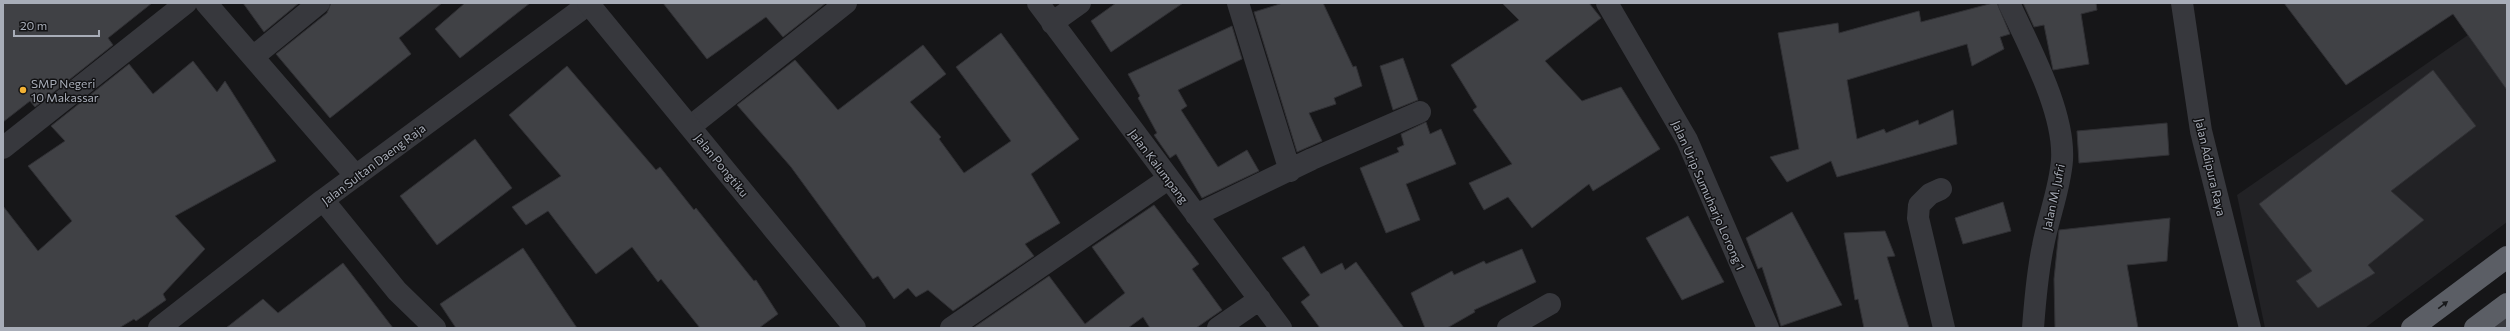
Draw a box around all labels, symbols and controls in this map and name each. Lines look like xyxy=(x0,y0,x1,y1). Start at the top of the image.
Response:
scale bar xyxy=(14,12,99,38)
text: 20 m xyxy=(20,18,47,32)
place label: SMP Negeri 10 Makassar xyxy=(31,76,99,104)
marker: SMP Negeri 10 Makassar xyxy=(18,85,28,95)
street label: Jalan Adipura Raya xyxy=(2192,117,2229,217)
street label: Jalan Urip Sumuharjo Lorong 1 xyxy=(1669,118,1748,272)
street label: Jalan Sultan Daeng Raja xyxy=(318,120,428,208)
street label: Jalan Kalumpang xyxy=(1126,126,1192,207)
street label: Jalan Pongtiku xyxy=(691,131,752,200)
street label: Jalan M. Jufri xyxy=(2039,162,2068,232)
one-way arrow xyxy=(2438,301,2448,309)

